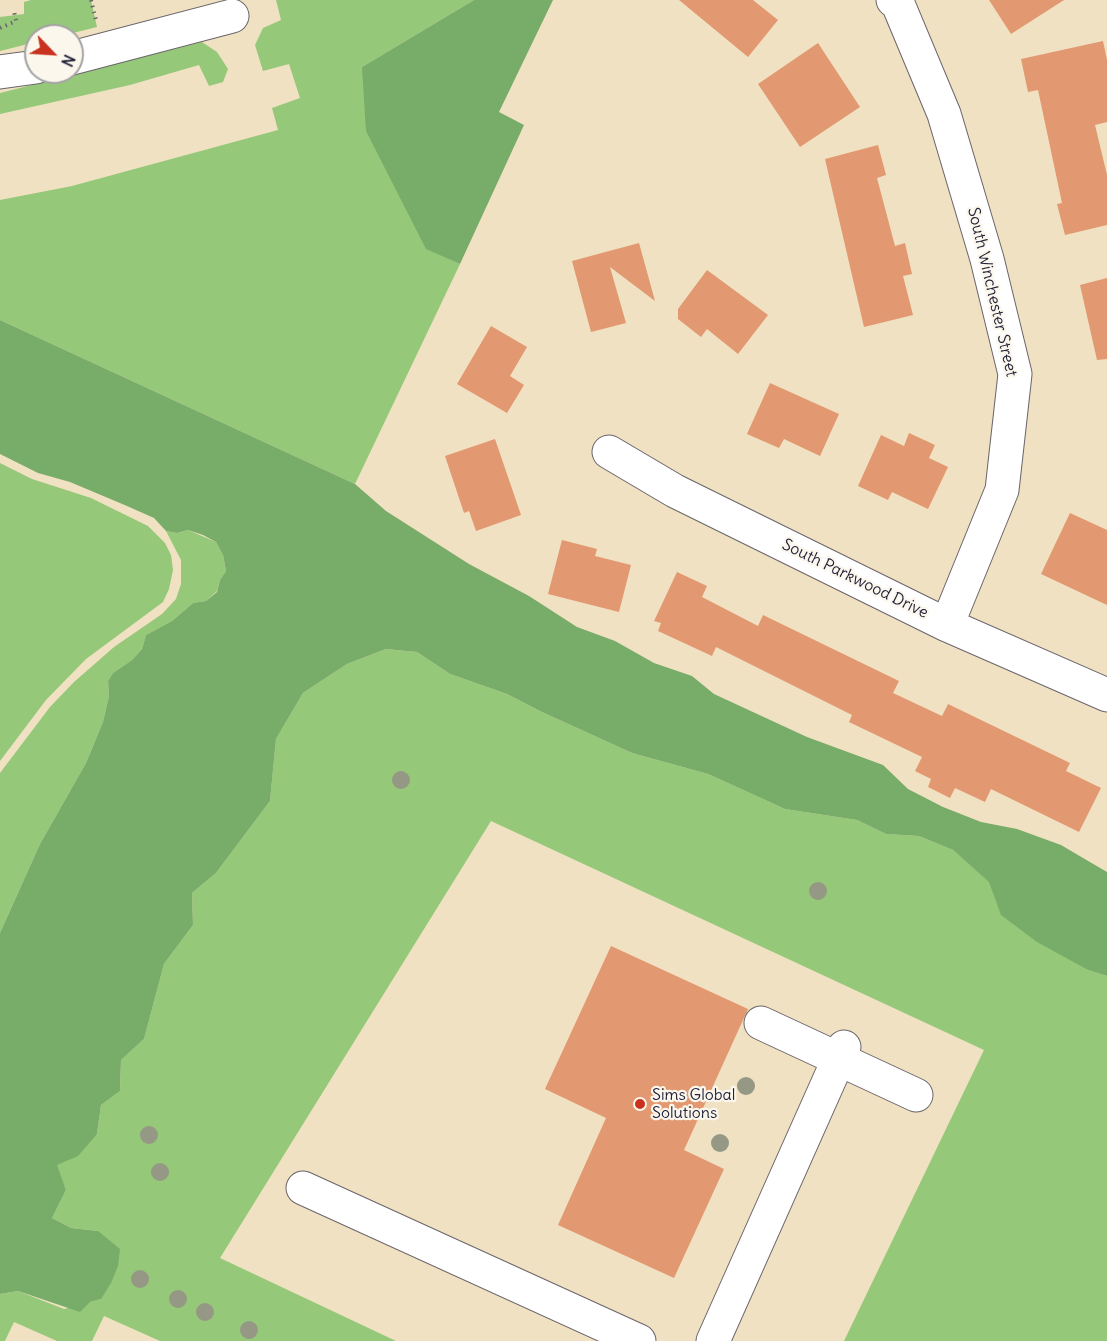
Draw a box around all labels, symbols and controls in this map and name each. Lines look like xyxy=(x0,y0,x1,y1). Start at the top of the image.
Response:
north arrow xyxy=(24,24,84,84)
text: N xyxy=(57,52,80,70)
street label: South Winchester Street xyxy=(963,205,1021,379)
street label: South Parkwood Drive xyxy=(779,535,931,623)
place label: Sims Global Solutions xyxy=(652,1085,735,1123)
marker: Sims Global Solutions xyxy=(633,1097,647,1111)

